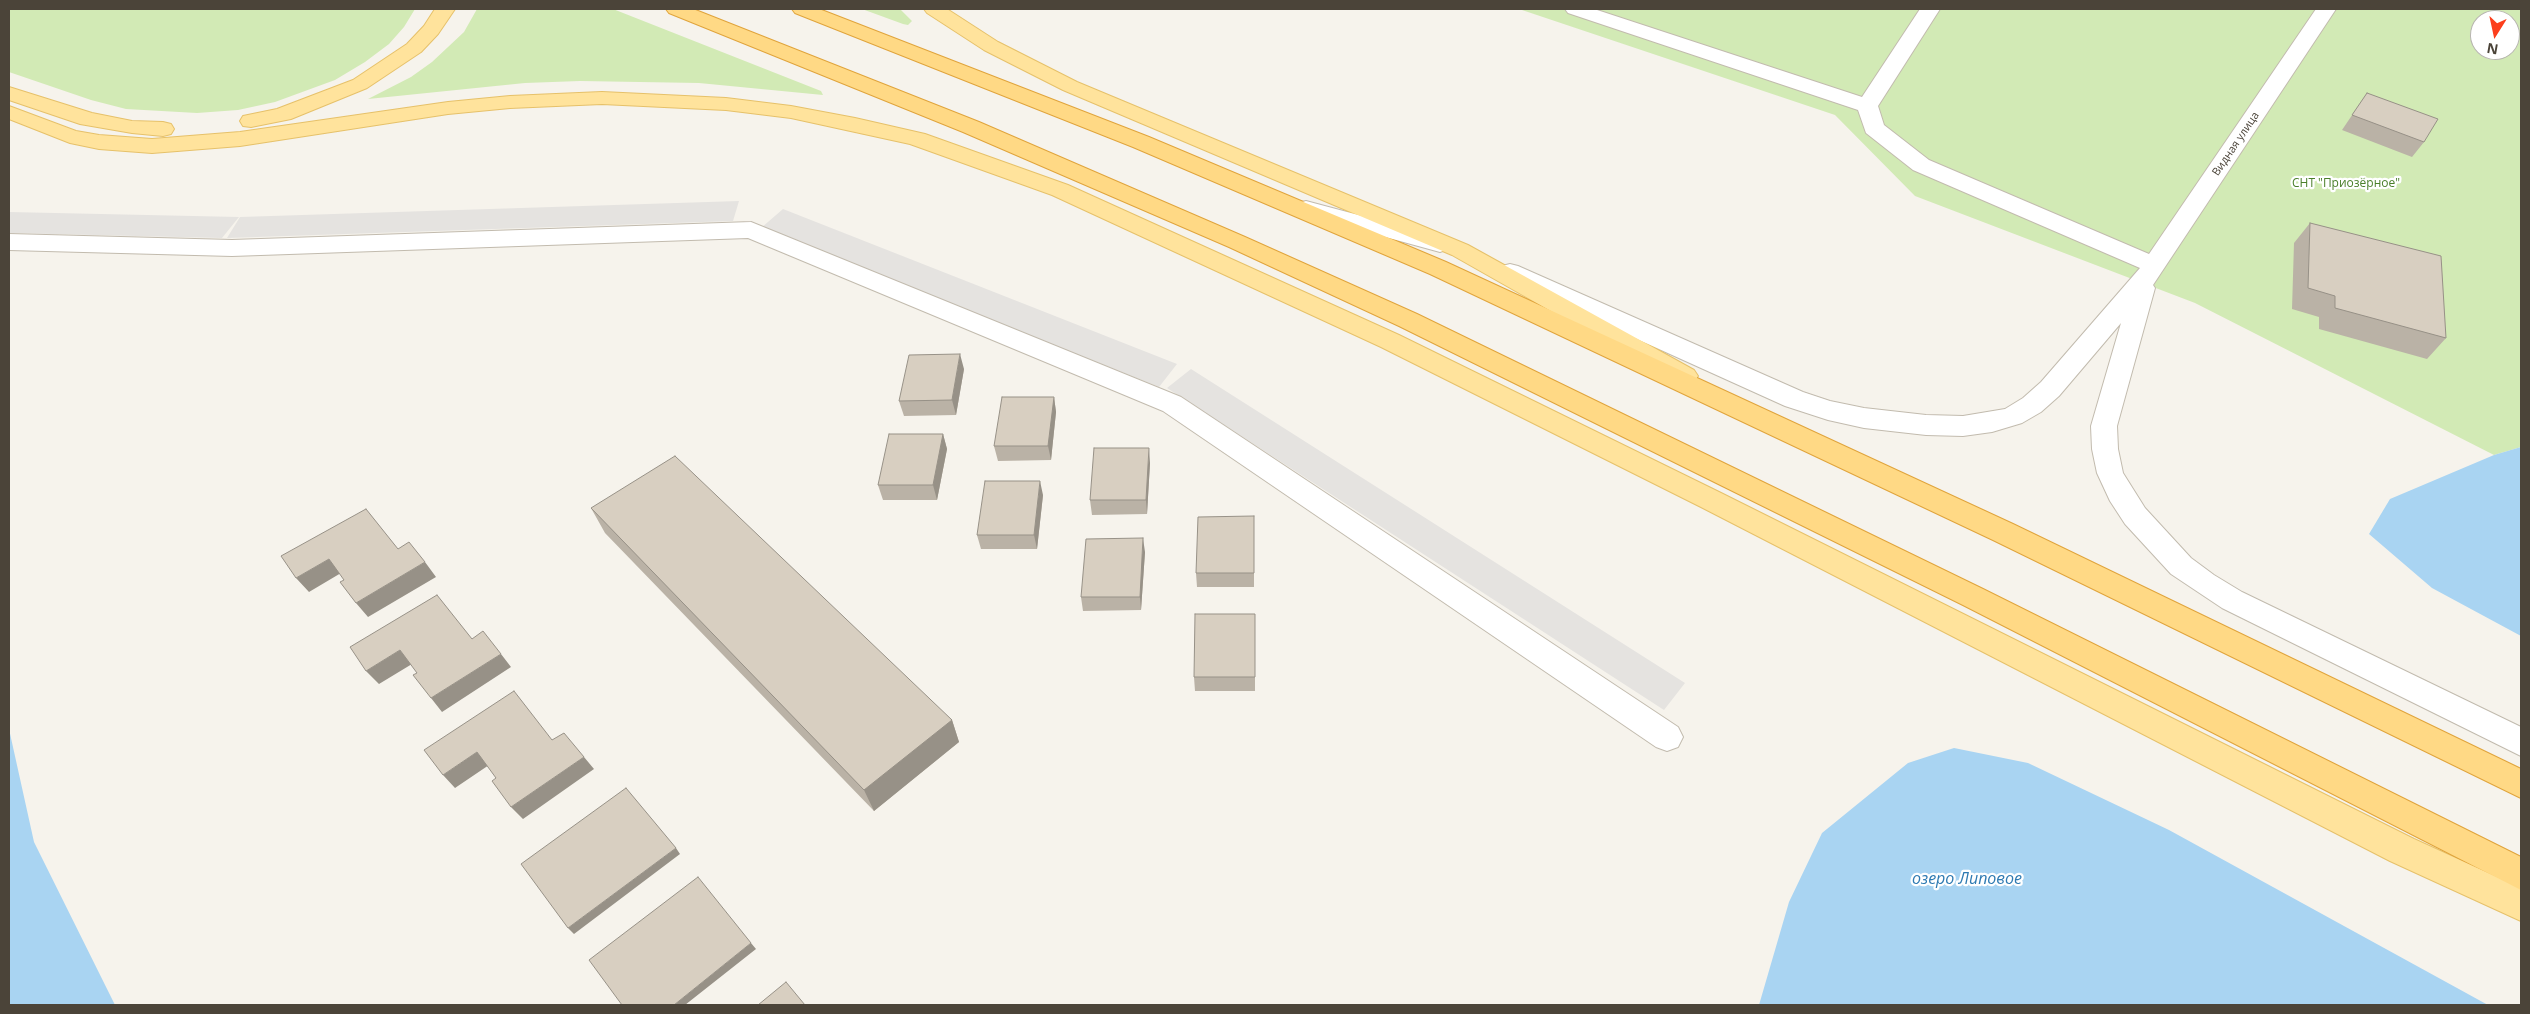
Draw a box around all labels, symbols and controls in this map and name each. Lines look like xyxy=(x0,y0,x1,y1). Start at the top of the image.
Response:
north arrow xyxy=(2470,10,2520,60)
text: N xyxy=(2485,39,2500,60)
street label: Видная улица xyxy=(2210,110,2262,178)
park label: СНТ "Приозёрное" xyxy=(2292,177,2400,191)
water label: озеро Липовое xyxy=(1912,869,2022,889)

